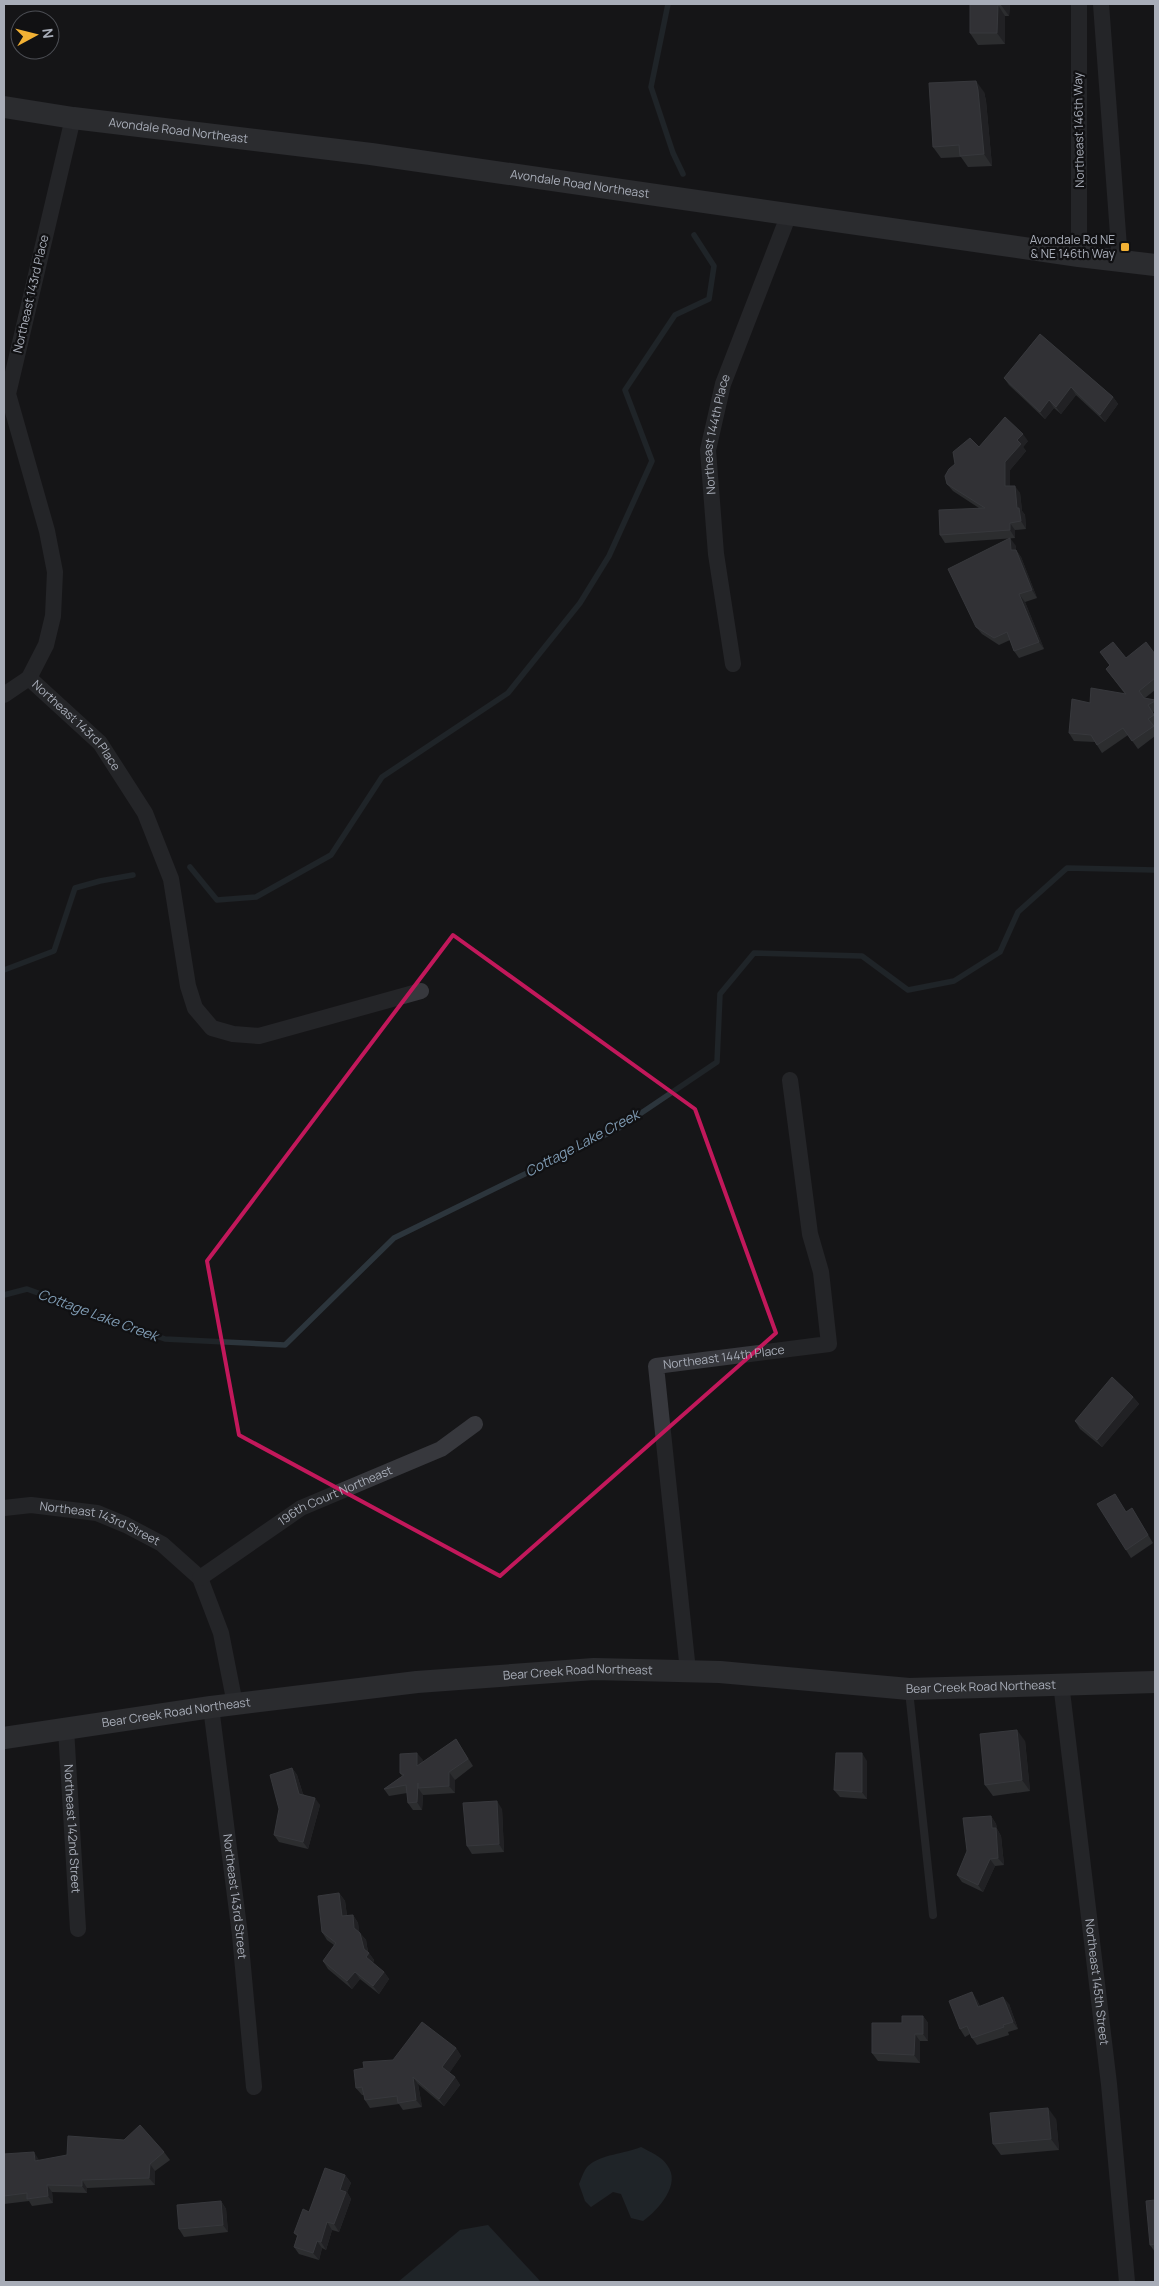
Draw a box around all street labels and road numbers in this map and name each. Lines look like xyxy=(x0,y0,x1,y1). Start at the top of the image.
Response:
street label: Northeast 146th Way xyxy=(1069,71,1088,188)
street label: Avondale Road Northeast xyxy=(108,113,249,147)
street label: Avondale Road Northeast xyxy=(509,165,651,202)
street label: Northeast 143rd Place xyxy=(9,233,52,355)
street label: Northeast 144th Place xyxy=(699,372,734,495)
street label: Northeast 143rd Place xyxy=(29,676,125,774)
street label: Northeast 144th Place xyxy=(662,1341,785,1373)
street label: 196th Court Northeast xyxy=(274,1461,395,1530)
street label: Northeast 143rd Street xyxy=(39,1497,163,1549)
street label: Bear Creek Road Northeast xyxy=(502,1660,653,1684)
street label: Bear Creek Road Northeast xyxy=(906,1676,1056,1697)
street label: Bear Creek Road Northeast xyxy=(101,1693,252,1731)
street label: Northeast 142nd Street xyxy=(60,1764,85,1894)
street label: Northeast 143rd Street xyxy=(219,1833,251,1960)
street label: Northeast 145th Street xyxy=(1081,1918,1113,2046)

